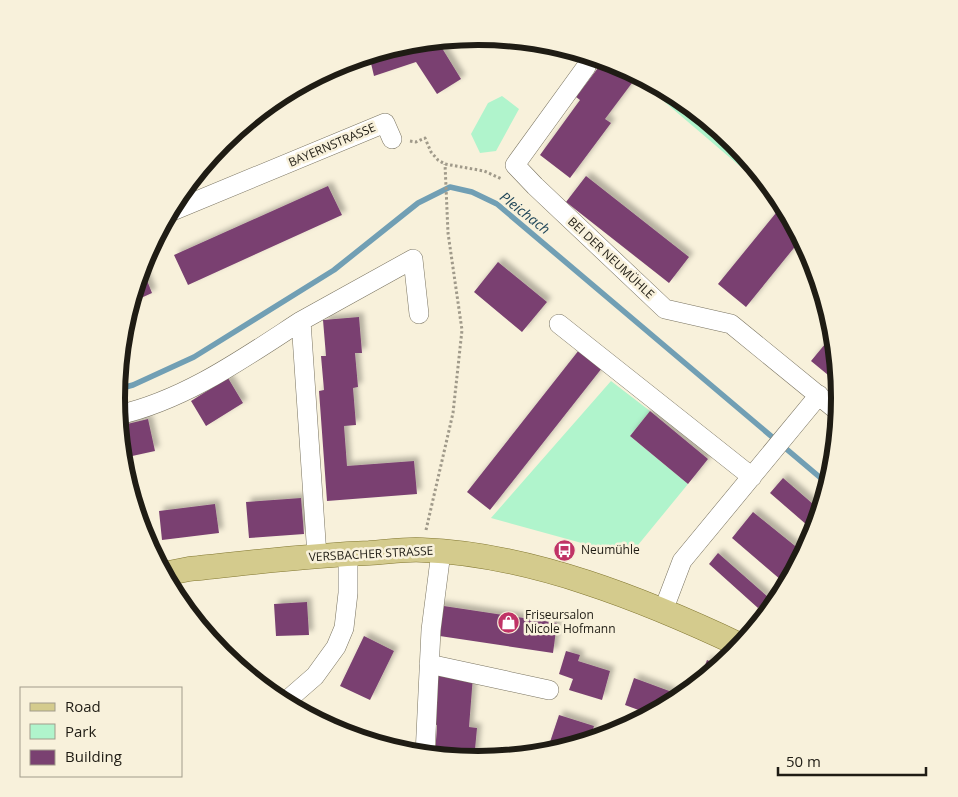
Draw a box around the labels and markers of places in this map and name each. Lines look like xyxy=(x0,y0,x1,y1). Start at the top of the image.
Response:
bus stop icon: Neumühle xyxy=(553,538,577,562)
place label: Neumühle xyxy=(581,541,640,558)
place label: Friseursalon Nicole Hofmann xyxy=(525,606,616,637)
shop icon: Friseursalon Nicole Hofmann xyxy=(497,610,521,634)

